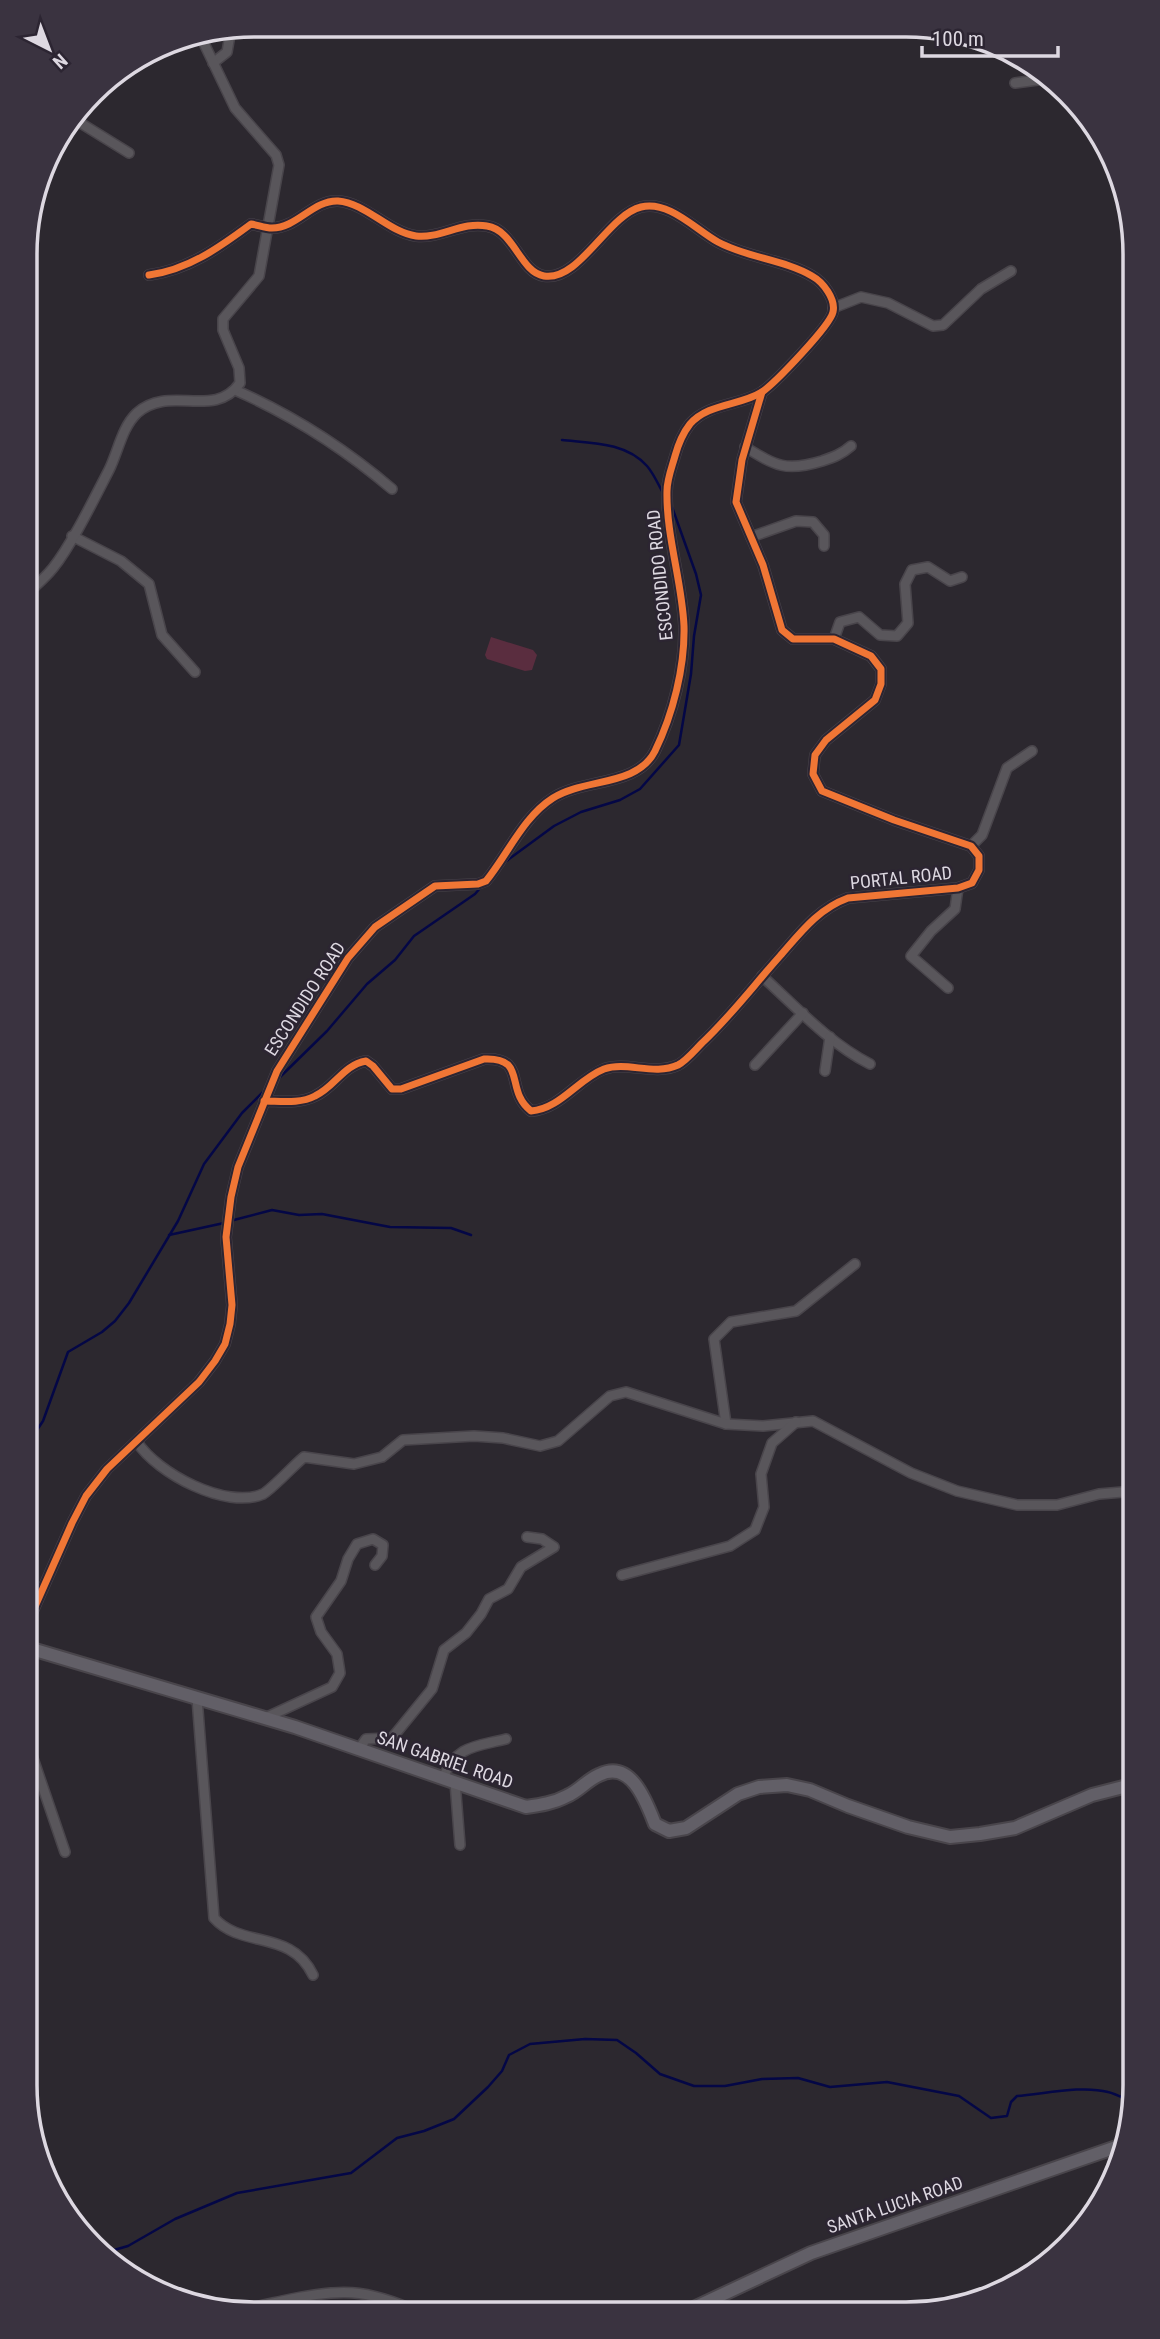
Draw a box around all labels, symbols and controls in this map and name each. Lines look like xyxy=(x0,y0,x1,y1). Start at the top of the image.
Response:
north arrow xyxy=(14,14,84,84)
scale bar xyxy=(922,14,1058,58)
text: 100 m xyxy=(932,27,984,51)
text: N xyxy=(48,49,72,74)
street label: ESCONDIDO ROAD xyxy=(642,509,677,641)
street label: PORTAL ROAD xyxy=(849,862,953,893)
street label: ESCONDIDO ROAD xyxy=(260,938,349,1060)
street label: SAN GABRIEL ROAD xyxy=(374,1726,516,1793)
street label: SANTA LUCIA ROAD xyxy=(824,2171,965,2238)

